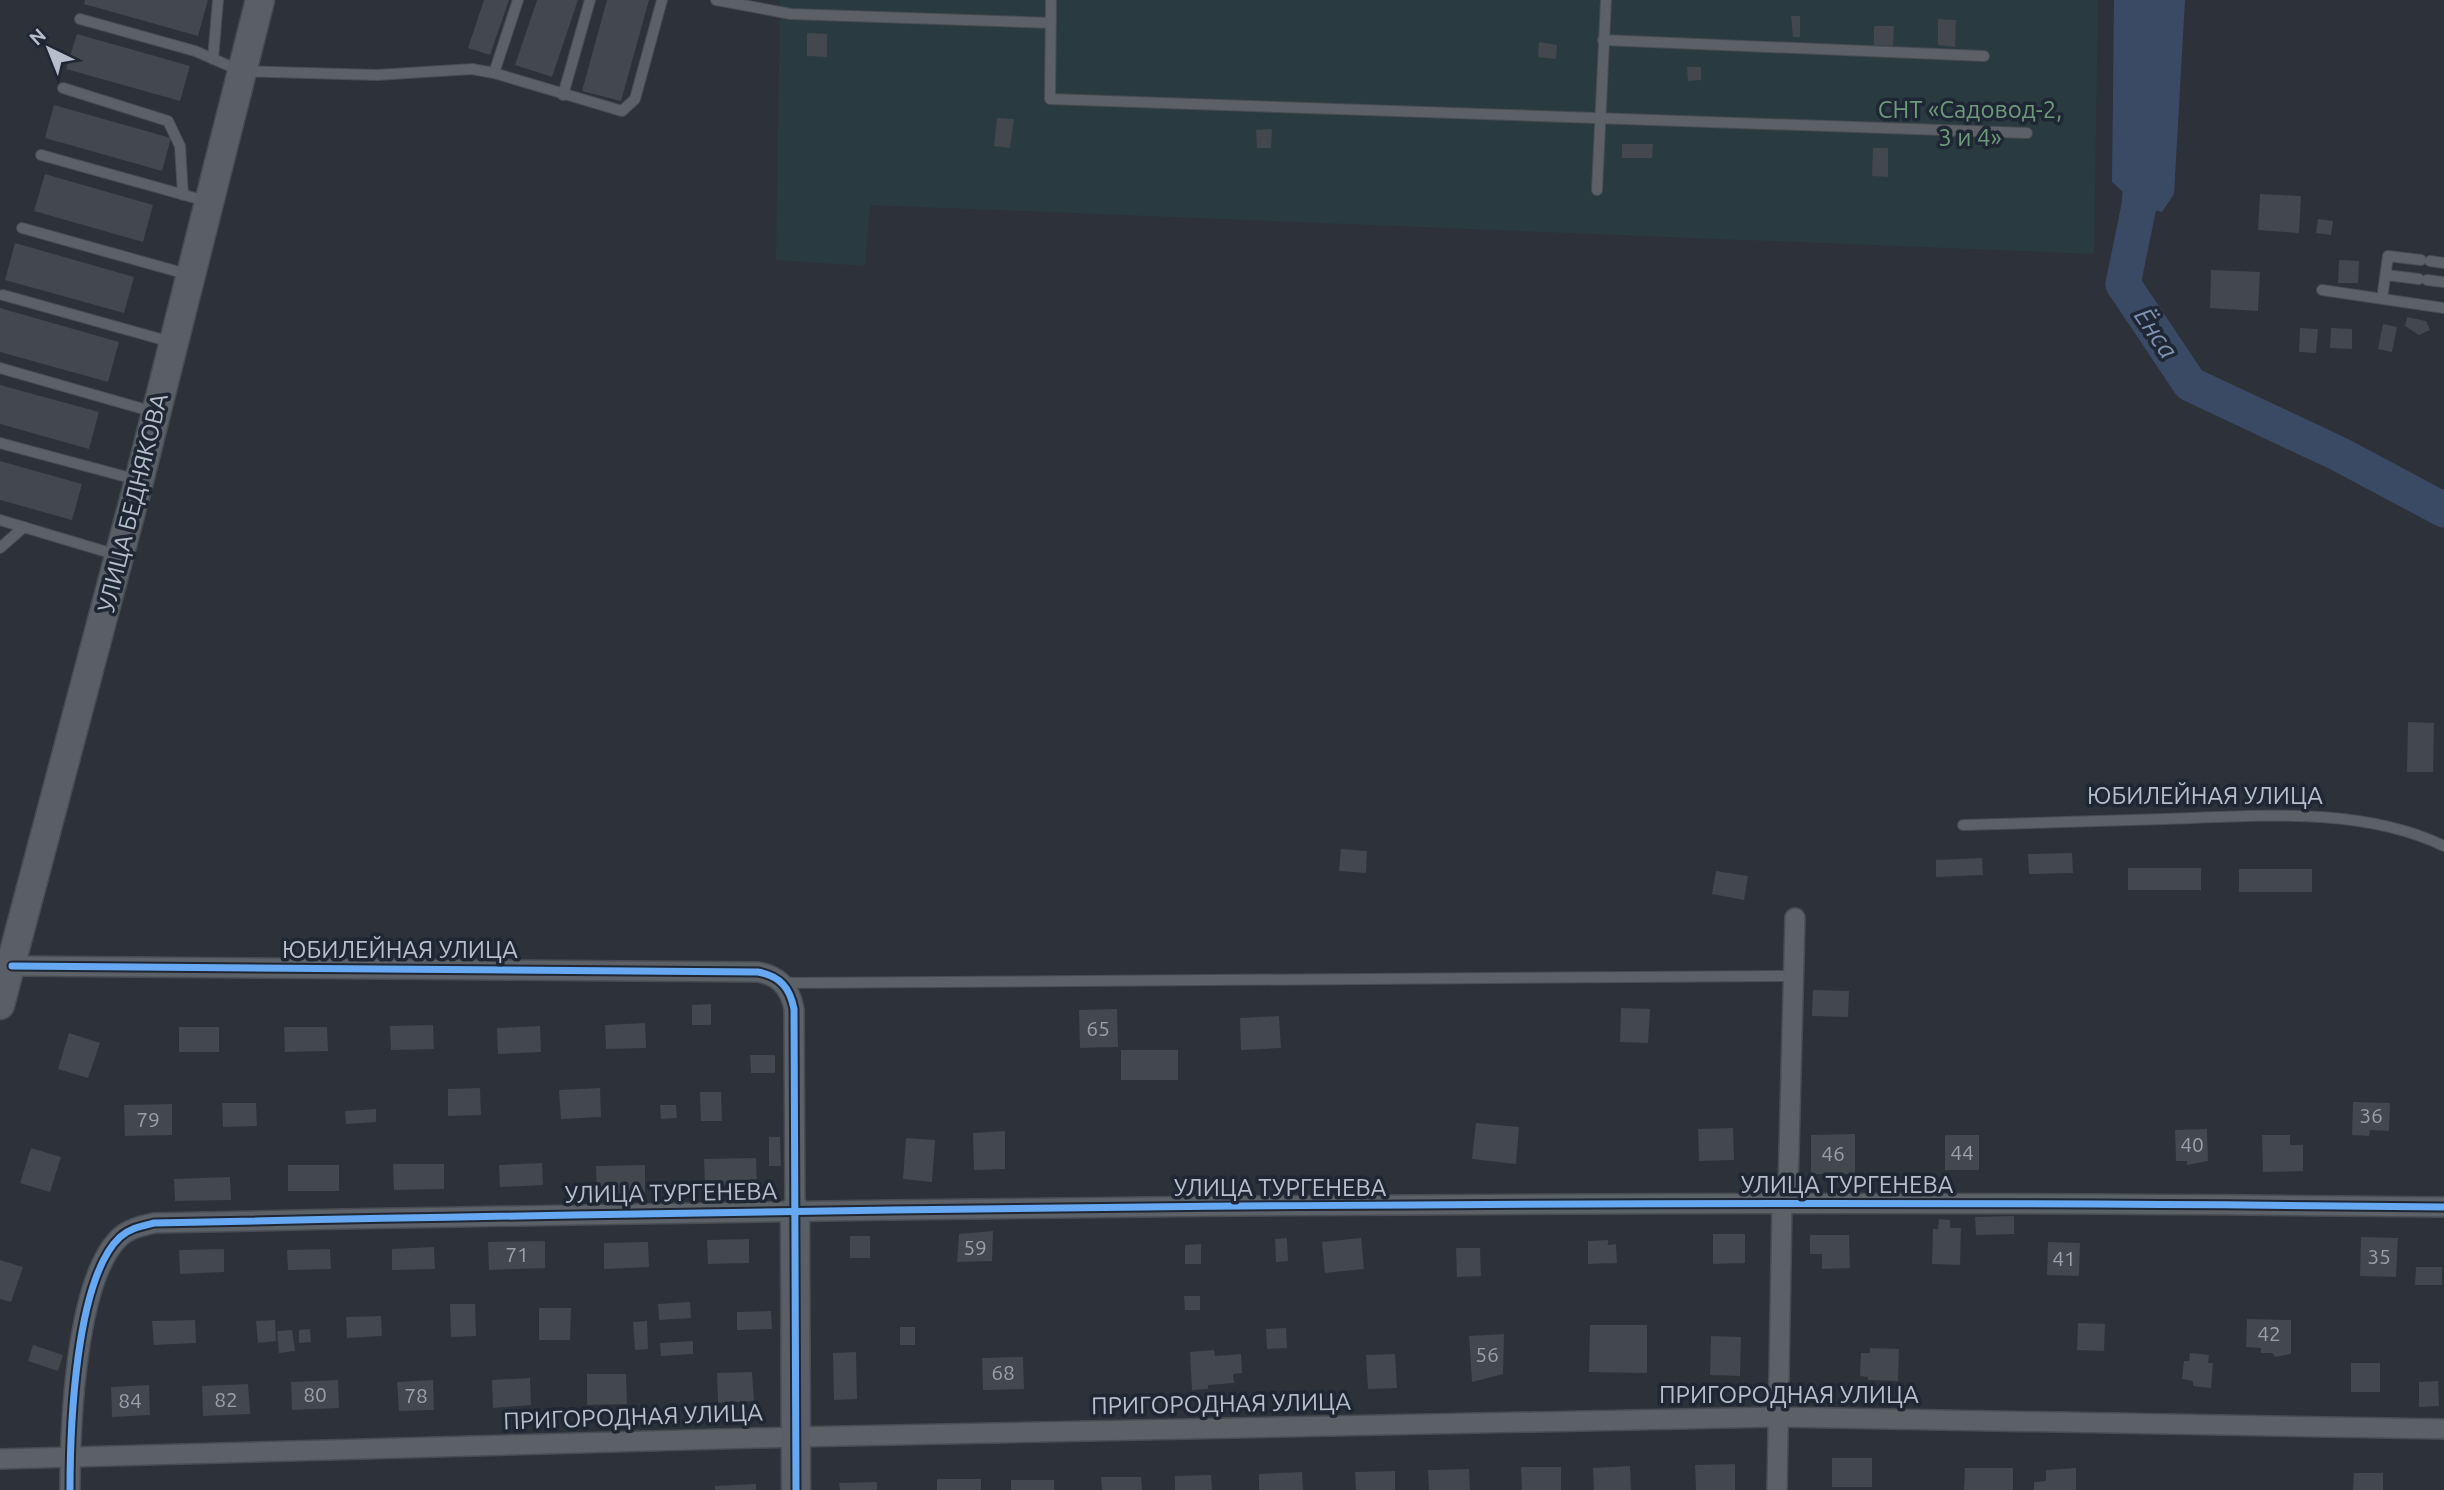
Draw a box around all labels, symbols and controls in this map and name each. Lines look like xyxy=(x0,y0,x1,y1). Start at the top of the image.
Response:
north arrow xyxy=(14,14,84,84)
text: N xyxy=(25,24,50,49)
park label: СНТ «Садовод-2, 3 и 4» xyxy=(1878,96,2062,151)
water label: Ёнса xyxy=(2129,302,2184,363)
street label: УЛИЦА БЕДНЯКОВА xyxy=(92,390,173,615)
street label: ЮБИЛЕЙНАЯ УЛИЦА xyxy=(2087,781,2323,809)
street label: ЮБИЛЕЙНАЯ УЛИЦА xyxy=(282,935,518,963)
house number: 65 xyxy=(1086,1016,1110,1040)
house number: 36 xyxy=(2359,1103,2383,1127)
house number: 79 xyxy=(136,1107,160,1131)
house number: 40 xyxy=(2180,1132,2204,1156)
house number: 44 xyxy=(1950,1140,1974,1164)
house number: 46 xyxy=(1821,1141,1845,1165)
street label: УЛИЦА ТУРГЕНЕВА xyxy=(1741,1171,1954,1198)
street label: УЛИЦА ТУРГЕНЕВА xyxy=(1174,1174,1387,1201)
street label: УЛИЦА ТУРГЕНЕВА xyxy=(564,1177,778,1208)
house number: 59 xyxy=(963,1235,987,1259)
house number: 71 xyxy=(505,1242,529,1266)
house number: 35 xyxy=(2367,1244,2391,1268)
house number: 41 xyxy=(2052,1246,2076,1270)
house number: 42 xyxy=(2257,1321,2281,1345)
house number: 56 xyxy=(1475,1342,1499,1366)
house number: 68 xyxy=(991,1360,1015,1384)
street label: ПРИГОРОДНАЯ УЛИЦА xyxy=(1659,1381,1919,1408)
house number: 80 xyxy=(303,1382,327,1406)
house number: 78 xyxy=(404,1383,428,1407)
house number: 82 xyxy=(214,1387,238,1411)
house number: 84 xyxy=(118,1388,142,1412)
street label: ПРИГОРОДНАЯ УЛИЦА xyxy=(1091,1388,1352,1419)
street label: ПРИГОРОДНАЯ УЛИЦА xyxy=(503,1398,764,1435)

